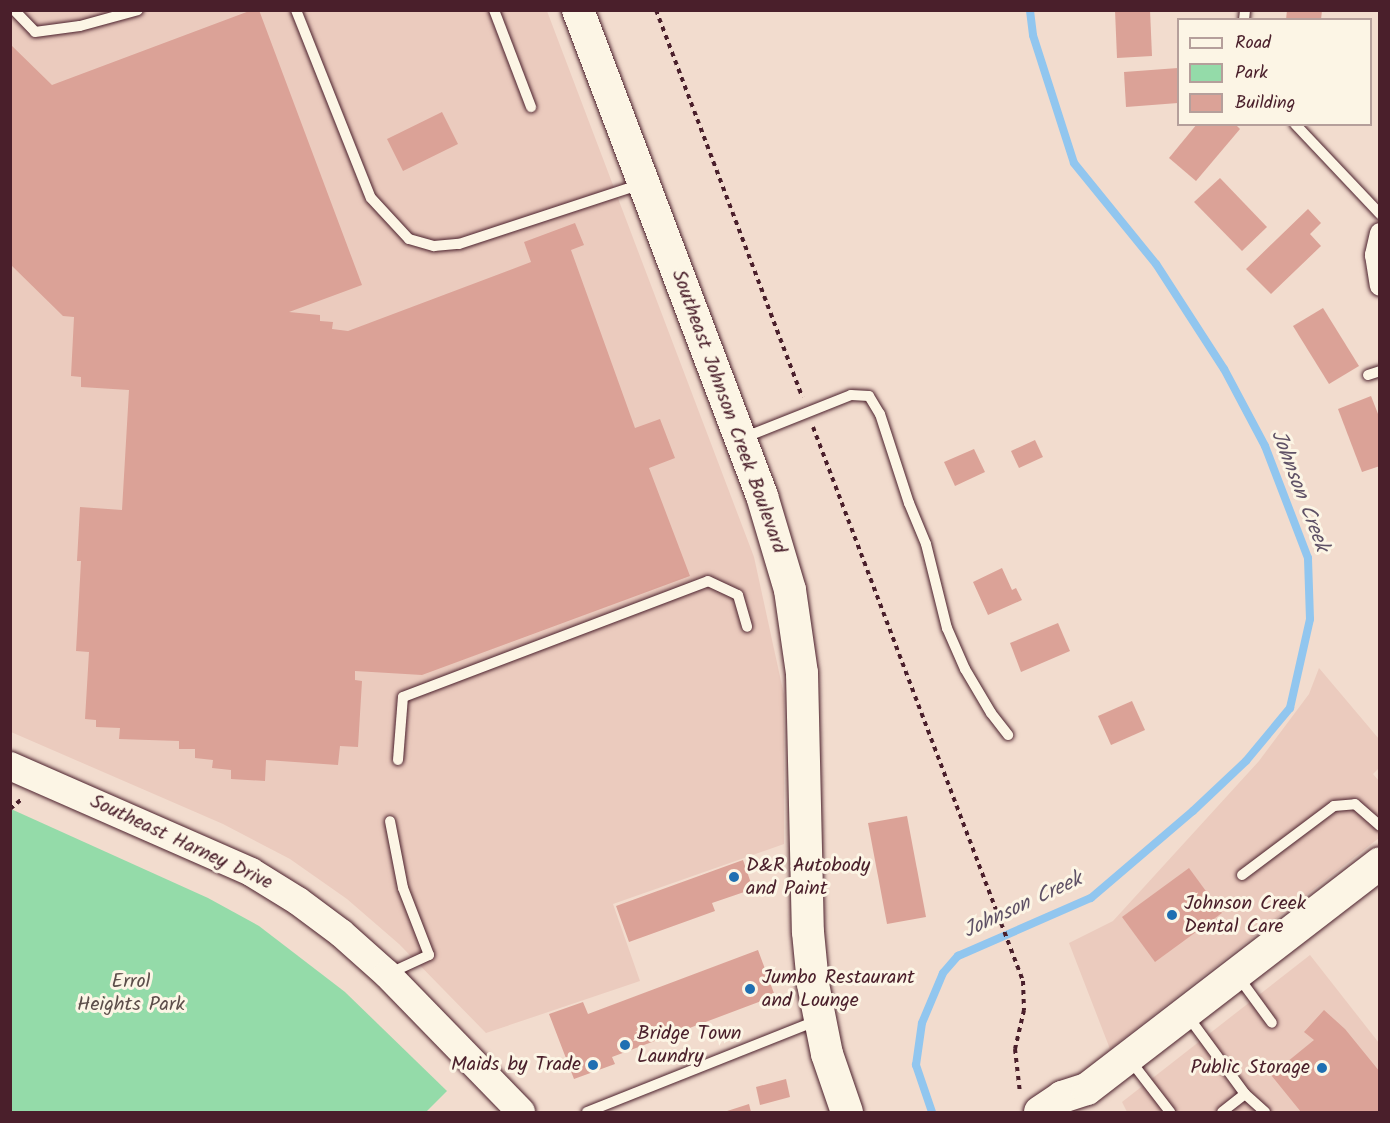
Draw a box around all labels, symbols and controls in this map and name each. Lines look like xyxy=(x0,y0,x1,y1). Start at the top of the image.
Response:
legend xyxy=(1177,18,1372,126)
text: Road xyxy=(1235,29,1271,58)
text: Park xyxy=(1235,59,1268,88)
text: Building xyxy=(1235,89,1295,118)
street label: Southeast Johnson Creek Boulevard xyxy=(665,267,791,557)
water label: Johnson Creek xyxy=(1264,427,1334,555)
street label: Southeast Harney Drive xyxy=(86,790,276,896)
place label: D&R Autobody and Paint xyxy=(746,854,870,901)
water label: Johnson Creek xyxy=(960,868,1086,944)
marker: D&R Autobody and Paint xyxy=(727,870,741,884)
place label: Johnson Creek Dental Care xyxy=(1184,892,1306,939)
marker: Johnson Creek Dental Care xyxy=(1165,908,1179,922)
place label: Jumbo Restaurant and Lounge xyxy=(762,966,915,1013)
park label: Errol Heights Park xyxy=(77,970,185,1017)
marker: Jumbo Restaurant and Lounge xyxy=(743,982,757,996)
place label: Bridge Town Laundry xyxy=(637,1022,741,1069)
marker: Bridge Town Laundry xyxy=(618,1038,632,1052)
place label: Maids by Trade xyxy=(451,1053,581,1077)
place label: Public Storage xyxy=(1191,1056,1310,1080)
marker: Maids by Trade xyxy=(586,1058,600,1072)
marker: Public Storage xyxy=(1315,1061,1329,1075)

